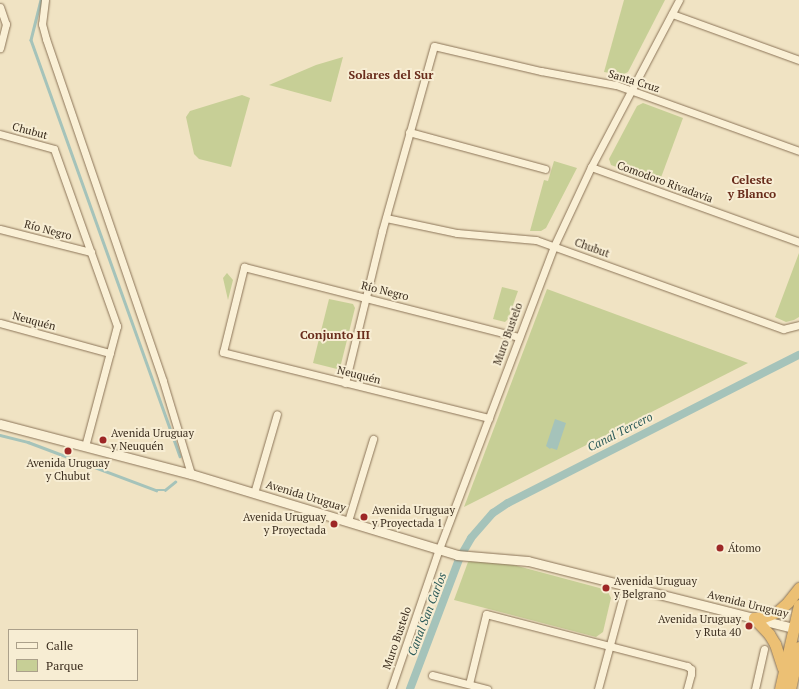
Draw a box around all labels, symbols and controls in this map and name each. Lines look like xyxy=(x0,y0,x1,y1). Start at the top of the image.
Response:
street label: Santa Cruz xyxy=(607,67,661,95)
district label: Solares del Sur xyxy=(349,68,433,82)
street label: Chubut xyxy=(11,120,49,142)
street label: Comodoro Rivadavia xyxy=(615,158,715,206)
district label: Celeste y Blanco xyxy=(728,173,776,201)
street label: Río Negro xyxy=(23,217,73,243)
street label: Chubut xyxy=(573,236,611,260)
street label: Río Negro xyxy=(360,279,410,303)
street label: Muro Bustelo xyxy=(491,301,525,367)
street label: Neuquén xyxy=(11,309,57,333)
district label: Conjunto III xyxy=(300,328,370,342)
street label: Neuquén xyxy=(336,363,382,387)
water label: Canal Tercero xyxy=(585,409,655,455)
place label: Avenida Uruguay y Neuquén xyxy=(111,427,194,453)
marker: Avenida Uruguay y Neuquén xyxy=(98,435,108,445)
marker: Avenida Uruguay y Chubut xyxy=(63,446,73,456)
place label: Avenida Uruguay y Chubut xyxy=(27,457,109,483)
street label: Avenida Uruguay xyxy=(264,478,348,514)
place label: Avenida Uruguay y Proyectada 1 xyxy=(372,504,455,530)
place label: Avenida Uruguay y Proyectada xyxy=(243,511,326,537)
marker: Avenida Uruguay y Proyectada 1 xyxy=(359,512,369,522)
marker: Avenida Uruguay y Proyectada xyxy=(329,519,339,529)
place label: Átomo xyxy=(728,541,761,555)
marker: Átomo xyxy=(715,543,725,553)
water label: Canal San Carlos xyxy=(404,570,450,658)
place label: Avenida Uruguay y Belgrano xyxy=(614,575,697,601)
marker: Avenida Uruguay y Belgrano xyxy=(601,583,611,593)
street label: Avenida Uruguay xyxy=(706,588,790,620)
street label: Muro Bustelo xyxy=(380,605,414,671)
place label: Avenida Uruguay y Ruta 40 xyxy=(658,613,741,639)
marker: Avenida Uruguay y Ruta 40 xyxy=(744,621,754,631)
legend xyxy=(8,629,138,681)
text: Calle xyxy=(46,638,73,653)
text: Parque xyxy=(46,658,83,673)

